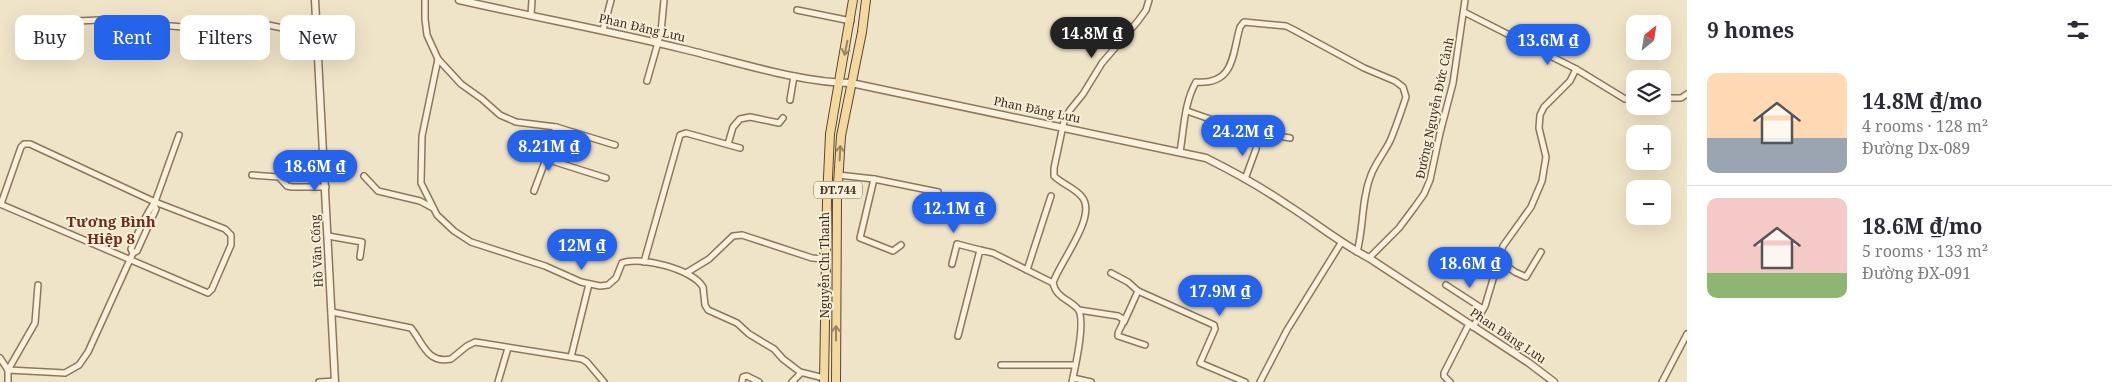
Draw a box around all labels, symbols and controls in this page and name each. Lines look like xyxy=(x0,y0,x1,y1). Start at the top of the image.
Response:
street label: Phan Đăng Lưu xyxy=(597,9,687,46)
chip: Buy xyxy=(15,15,84,60)
chip: Rent xyxy=(94,15,170,60)
chip: Filters xyxy=(180,15,270,60)
chip: New xyxy=(280,15,355,60)
north arrow xyxy=(1626,15,1671,60)
map controls xyxy=(1626,15,1671,225)
text: 9 homes xyxy=(1707,16,1794,44)
icon: filters xyxy=(2064,16,2092,44)
pin: 14.8M ₫ xyxy=(1046,17,1138,59)
text: 14.8M ₫ xyxy=(1061,22,1123,44)
pin: 13.6M ₫ xyxy=(1502,23,1594,66)
text: 13.6M ₫ xyxy=(1517,29,1579,51)
street label: Đường Nguyễn Đức Cảnh xyxy=(1411,35,1458,180)
one-way arrow xyxy=(840,40,850,56)
button: layers xyxy=(1626,70,1671,115)
text: 14.8M ₫/mo xyxy=(1862,87,1983,115)
street label: Phan Đăng Lưu xyxy=(992,92,1083,127)
icon: home xyxy=(1747,93,1807,153)
pin: 24.2M ₫ xyxy=(1197,114,1289,157)
text: 4 rooms · 128 m² xyxy=(1862,115,1988,137)
text: 24.2M ₫ xyxy=(1212,120,1274,142)
button: + xyxy=(1626,125,1671,170)
pin: 8.21M ₫ xyxy=(503,130,595,172)
text: 8.21M ₫ xyxy=(518,135,580,157)
text: Đường Dx-089 xyxy=(1862,137,1970,159)
one-way arrow xyxy=(835,146,844,162)
pin: 18.6M ₫ xyxy=(269,150,361,192)
text: 18.6M ₫ xyxy=(284,155,346,177)
button: − xyxy=(1626,180,1671,225)
road number: ĐT.744 xyxy=(814,182,862,198)
pin: 12.1M ₫ xyxy=(908,192,1000,234)
text: 12.1M ₫ xyxy=(923,197,985,219)
district label: Tương Bình Hiệp 8 xyxy=(66,211,156,248)
street label: Nguyễn Chí Thanh xyxy=(816,211,833,318)
text: 18.6M ₫/mo xyxy=(1862,212,1983,240)
street label: Hồ Văn Cống xyxy=(306,214,327,288)
icon: home xyxy=(1747,218,1807,278)
pin: 12M ₫ xyxy=(547,228,617,271)
text: 12M ₫ xyxy=(558,234,606,256)
text: 5 rooms · 133 m² xyxy=(1862,240,1988,262)
pin: 18.6M ₫ xyxy=(1424,246,1516,289)
text: 18.6M ₫ xyxy=(1439,252,1501,274)
text: Đường ĐX-091 xyxy=(1862,262,1971,284)
pin: 17.9M ₫ xyxy=(1174,274,1266,317)
text: 17.9M ₫ xyxy=(1189,280,1251,302)
street label: Phan Đăng Lưu xyxy=(1467,304,1550,368)
one-way arrow xyxy=(831,326,841,342)

